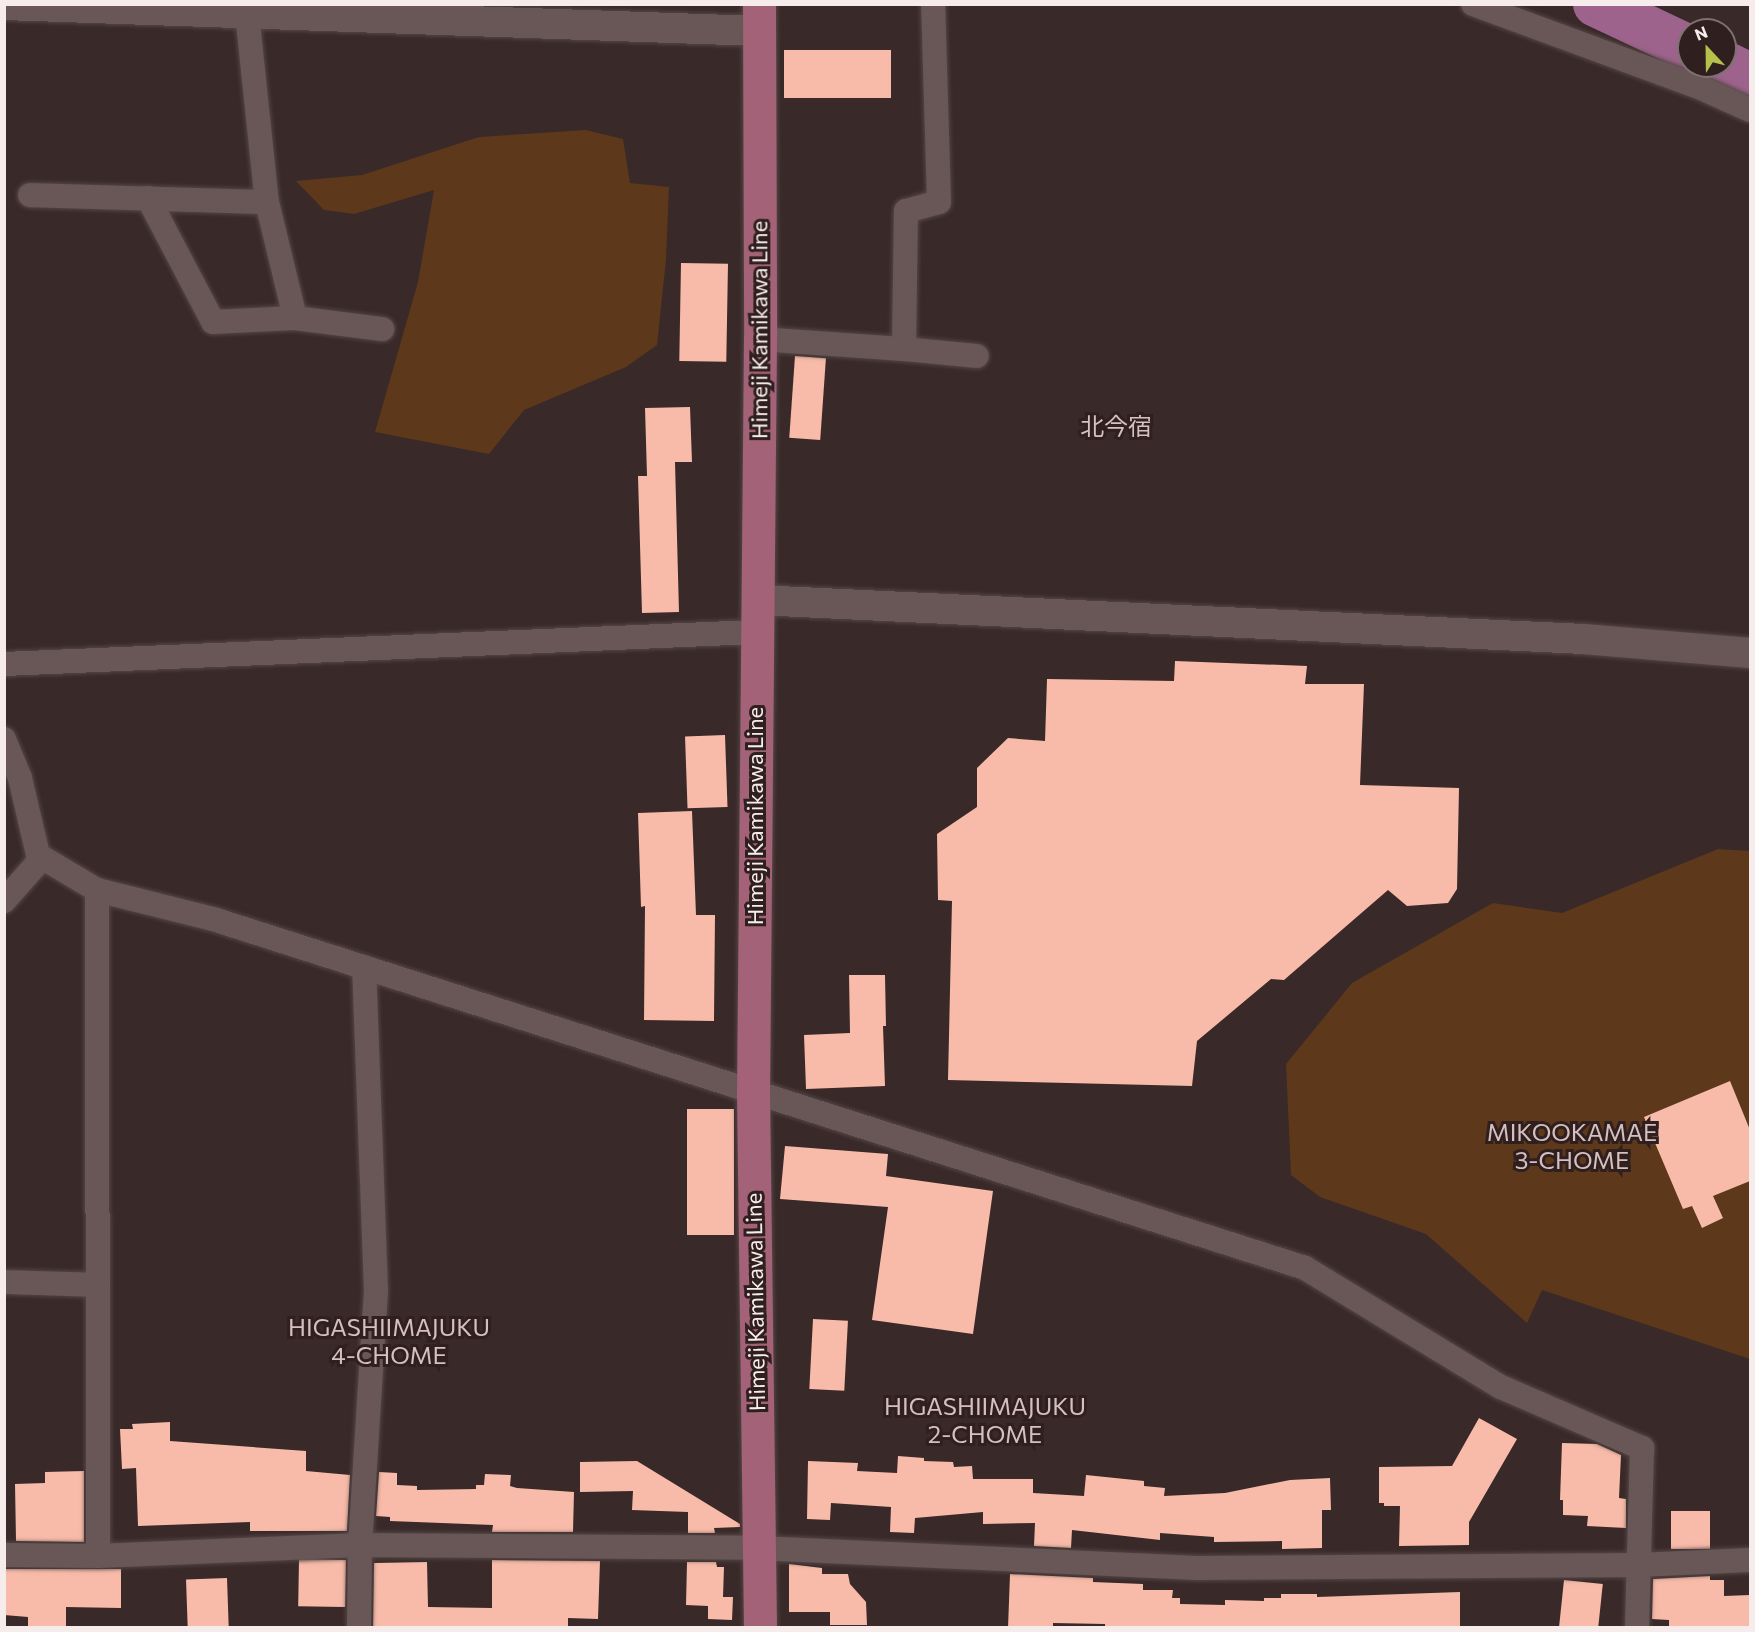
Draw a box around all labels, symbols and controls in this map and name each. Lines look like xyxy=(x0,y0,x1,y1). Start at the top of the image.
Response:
north arrow xyxy=(1677,18,1737,78)
text: N xyxy=(1692,22,1710,44)
street label: Himeji Kamikawa Line xyxy=(746,221,772,439)
district label: 北今宿 xyxy=(1080,412,1152,440)
street label: Himeji Kamikawa Line xyxy=(742,707,768,925)
district label: MIKOOKAMAE 3-CHOME xyxy=(1479,1118,1665,1174)
street label: Himeji Kamikawa Line xyxy=(740,1193,770,1411)
district label: HIGASHIIMAJUKU 4-CHOME xyxy=(277,1313,501,1369)
district label: HIGASHIIMAJUKU 2-CHOME xyxy=(873,1392,1097,1448)

